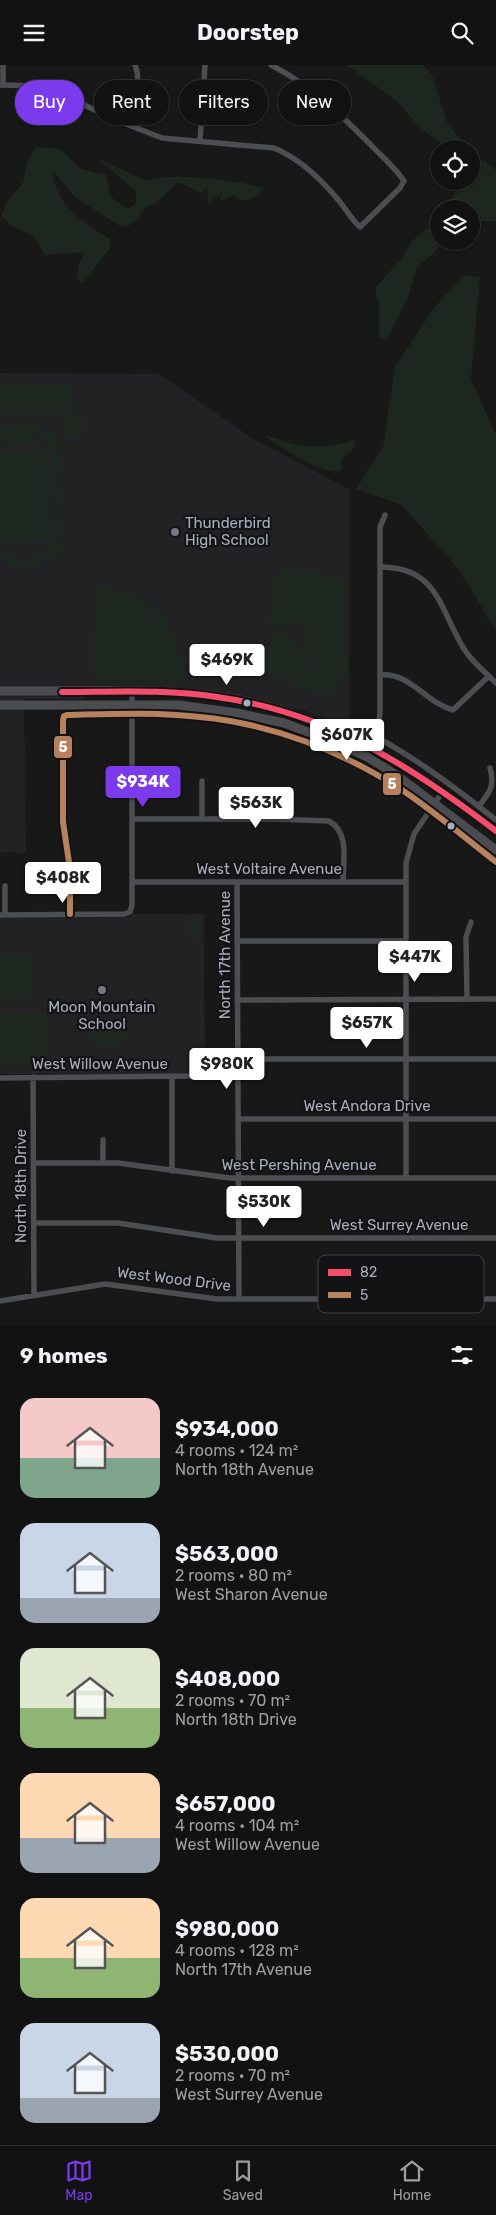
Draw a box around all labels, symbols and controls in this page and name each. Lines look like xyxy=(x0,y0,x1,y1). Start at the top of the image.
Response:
icon: menu xyxy=(20,19,48,47)
text: Doorstep xyxy=(197,19,299,46)
icon: search xyxy=(448,19,476,47)
chip: Buy xyxy=(15,80,84,125)
chip: Rent xyxy=(94,80,169,125)
chip: Filters xyxy=(179,80,268,125)
chip: New xyxy=(278,80,351,125)
map controls xyxy=(430,140,480,250)
button: locate xyxy=(430,140,480,190)
button: layers xyxy=(430,200,480,250)
place label: Thunderbird High School xyxy=(185,514,271,549)
marker: Thunderbird High School xyxy=(169,526,181,538)
pin: $469K xyxy=(192,643,262,686)
text: $469K xyxy=(201,650,253,669)
unlabelled marker xyxy=(242,698,252,708)
pin: $607K xyxy=(312,719,382,761)
text: $607K xyxy=(321,725,373,744)
line badge: 5 xyxy=(53,735,73,759)
text: 5 xyxy=(58,739,68,756)
pin: $934K xyxy=(108,765,178,808)
text: $934K xyxy=(117,772,169,791)
line badge: 5 xyxy=(382,772,402,796)
text: 5 xyxy=(387,776,397,793)
pin: $563K xyxy=(221,787,291,829)
text: $563K xyxy=(230,793,282,812)
unlabelled marker xyxy=(446,821,456,831)
street label: West Voltaire Avenue xyxy=(196,860,342,878)
pin: $408K xyxy=(28,861,98,904)
text: $408K xyxy=(36,868,90,887)
street label: North 17th Avenue xyxy=(216,891,234,1019)
pin: $447K xyxy=(380,941,450,983)
text: $447K xyxy=(389,947,441,966)
marker: Moon Mountain School xyxy=(96,984,108,996)
place label: Moon Mountain School xyxy=(48,998,156,1033)
pin: $657K xyxy=(332,1007,402,1049)
text: $657K xyxy=(341,1013,393,1032)
pin: $980K xyxy=(192,1047,262,1090)
text: $980K xyxy=(200,1054,254,1073)
street label: West Willow Avenue xyxy=(32,1055,168,1073)
street label: West Andora Drive xyxy=(303,1097,431,1115)
street label: North 18th Drive xyxy=(12,1129,30,1243)
street label: West Pershing Avenue xyxy=(221,1156,377,1174)
pin: $530K xyxy=(229,1185,299,1228)
text: $530K xyxy=(237,1192,291,1211)
street label: West Surrey Avenue xyxy=(330,1216,468,1234)
legend xyxy=(318,1255,484,1313)
street label: West Wood Drive xyxy=(116,1263,232,1295)
text: 82 xyxy=(360,1264,377,1281)
text: 5 xyxy=(360,1287,368,1304)
icon: filters xyxy=(448,1341,476,1369)
text: 9 homes xyxy=(20,1343,108,1368)
text: $934,000 xyxy=(175,1416,279,1441)
icon: home xyxy=(60,1418,120,1478)
text: 4 rooms · 124 m² xyxy=(175,1441,298,1460)
text: North 18th Avenue xyxy=(175,1460,314,1479)
text: $563,000 xyxy=(175,1541,279,1566)
icon: home xyxy=(60,1543,120,1603)
text: 2 rooms · 80 m² xyxy=(175,1566,292,1585)
text: West Sharon Avenue xyxy=(175,1585,328,1604)
text: $408,000 xyxy=(175,1666,280,1691)
icon: home xyxy=(60,1668,120,1728)
text: 2 rooms · 70 m² xyxy=(175,1691,290,1710)
text: North 18th Drive xyxy=(175,1710,297,1729)
text: $657,000 xyxy=(175,1791,276,1816)
icon: home xyxy=(60,1793,120,1853)
text: 4 rooms · 104 m² xyxy=(175,1816,299,1835)
text: West Willow Avenue xyxy=(175,1835,320,1854)
text: $980,000 xyxy=(175,1916,279,1941)
icon: home xyxy=(60,1918,120,1978)
text: 4 rooms · 128 m² xyxy=(175,1941,299,1960)
text: North 17th Avenue xyxy=(175,1960,312,1979)
text: $530,000 xyxy=(175,2041,279,2066)
icon: home xyxy=(60,2043,120,2103)
text: 2 rooms · 70 m² xyxy=(175,2066,290,2085)
text: West Surrey Avenue xyxy=(175,2085,323,2104)
tab: Map xyxy=(65,2157,93,2204)
tab: Saved xyxy=(223,2157,263,2204)
tab: Home xyxy=(393,2157,431,2204)

